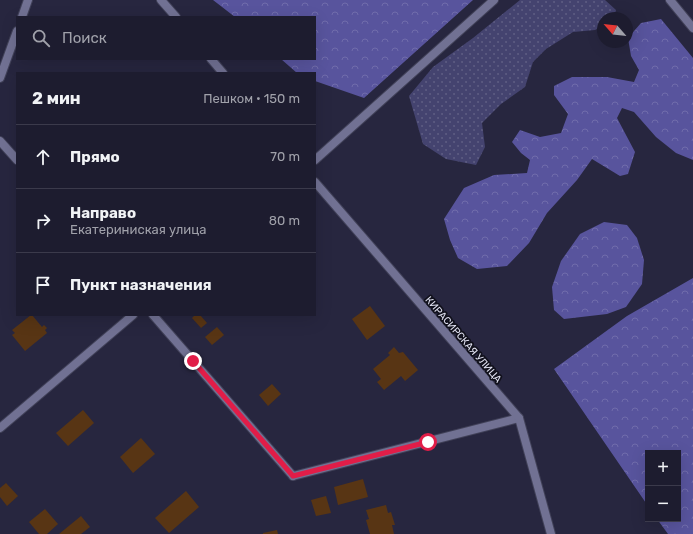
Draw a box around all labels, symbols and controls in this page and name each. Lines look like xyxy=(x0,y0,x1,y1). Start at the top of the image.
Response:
north arrow xyxy=(597,12,633,48)
search box xyxy=(16,16,316,60)
icon: search xyxy=(30,27,52,49)
text: Поиск xyxy=(62,29,107,47)
text: 2 мин xyxy=(32,88,81,108)
text: Пешком · 150 m xyxy=(203,91,300,106)
icon: ahead xyxy=(32,146,54,168)
text: Прямо xyxy=(70,148,120,166)
text: 70 m xyxy=(270,149,300,164)
text: Направо xyxy=(70,204,136,222)
icon: right xyxy=(32,210,54,232)
text: 80 m xyxy=(269,213,300,228)
text: Екатериниская улица xyxy=(70,222,206,237)
icon: arrive xyxy=(32,274,54,296)
text: Пункт назначения xyxy=(70,276,212,294)
street label: КИРАСИРСКАЯ УЛИЦА xyxy=(423,294,504,385)
route end xyxy=(184,352,202,370)
route start xyxy=(419,433,437,451)
map controls xyxy=(645,450,681,522)
button: + xyxy=(645,450,681,486)
button: − xyxy=(645,486,681,522)

